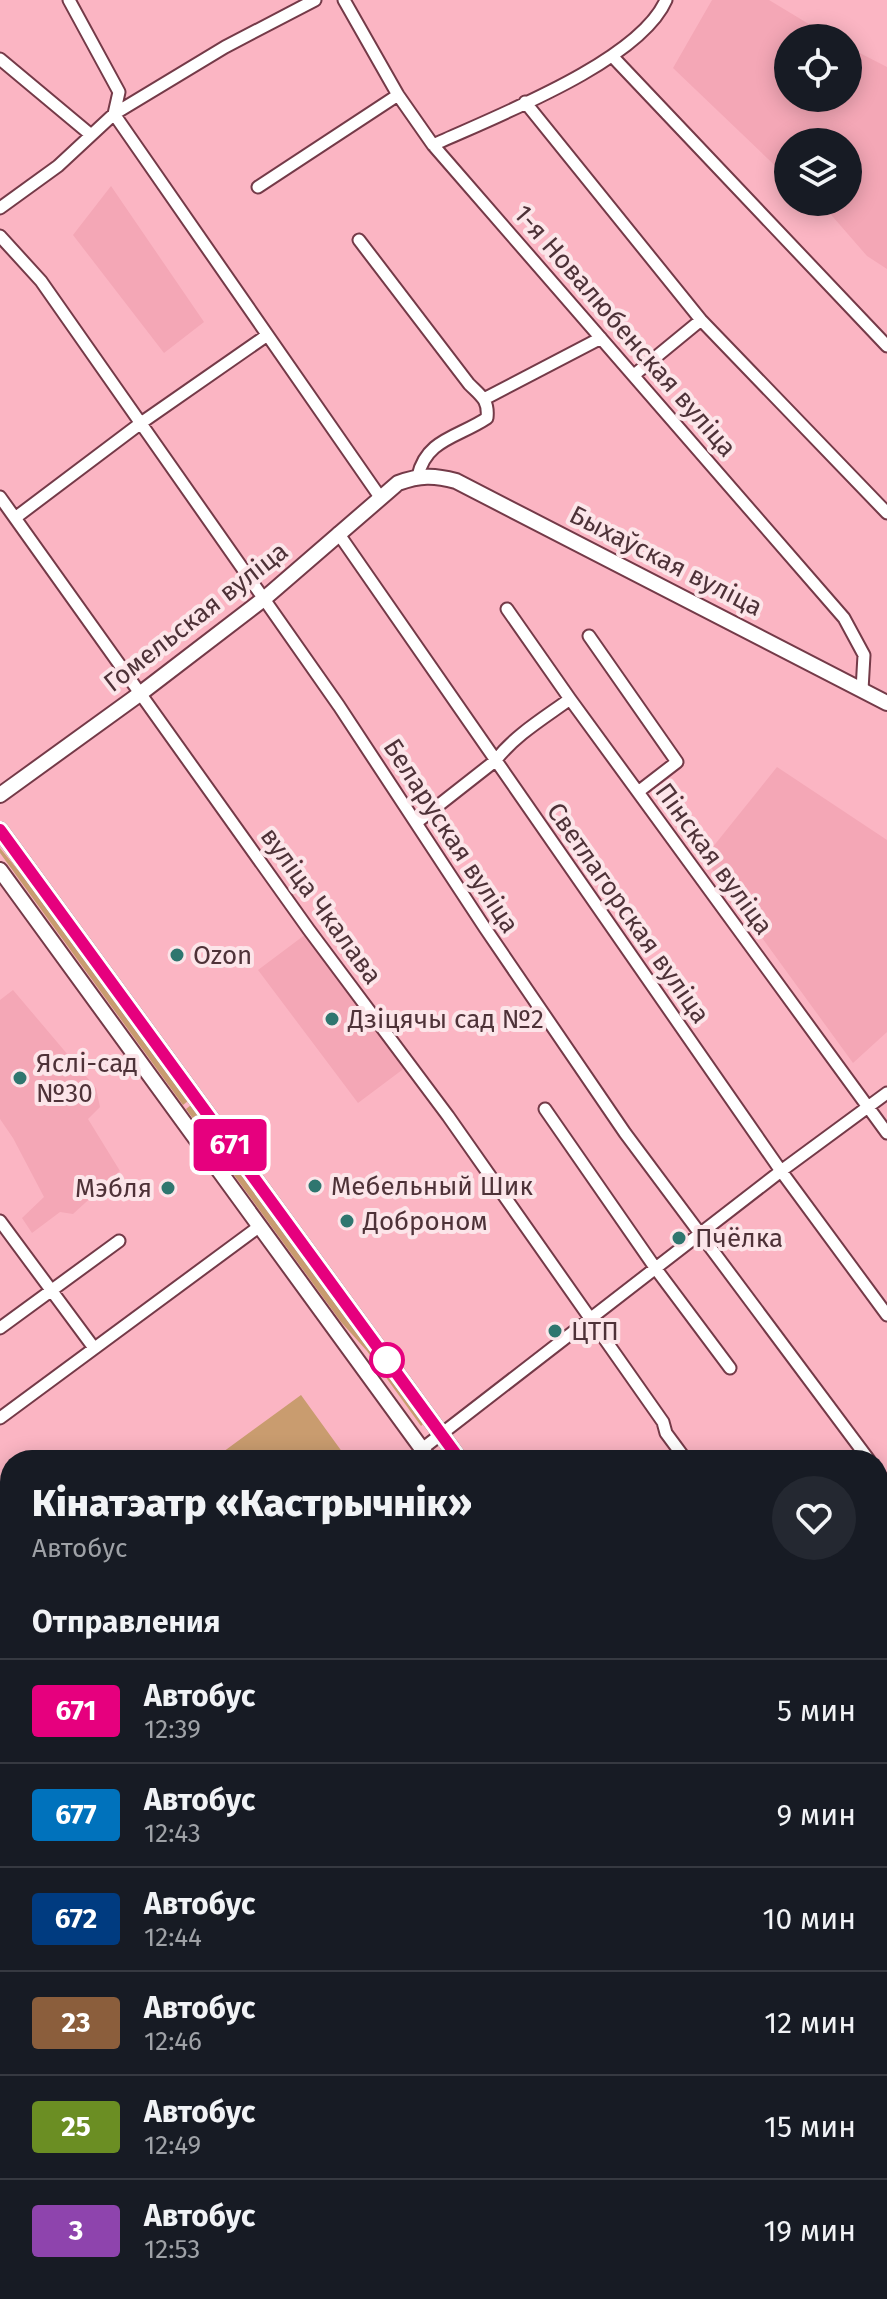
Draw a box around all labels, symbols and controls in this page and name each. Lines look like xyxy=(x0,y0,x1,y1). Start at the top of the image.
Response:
map controls xyxy=(774,24,862,216)
button: locate xyxy=(774,24,862,112)
button: layers xyxy=(774,128,862,216)
street label: 1-я Новалюбенская вуліца xyxy=(507,199,743,463)
street label: Быхаўская вуліца xyxy=(564,499,768,623)
street label: Гомельская вуліца xyxy=(98,536,294,698)
street label: Беларуская вуліца xyxy=(377,733,525,939)
street label: Пінская вуліца xyxy=(649,777,779,941)
street label: Светлагорская вуліца xyxy=(540,797,716,1029)
street label: вуліца Чкалава xyxy=(254,822,388,990)
place label: Ozon xyxy=(193,940,252,971)
marker: Ozon xyxy=(168,946,186,964)
place label: Дзіцячы сад №2 xyxy=(347,1004,544,1035)
marker: Дзіцячы сад №2 xyxy=(323,1010,341,1028)
place label: Яслі-сад №30 xyxy=(36,1048,138,1109)
marker: Яслі-сад №30 xyxy=(11,1069,29,1087)
line badge: 671 xyxy=(184,1119,276,1171)
text: 671 xyxy=(210,1128,250,1161)
place label: Мебельный Шик xyxy=(331,1171,533,1202)
place label: Мэбля xyxy=(75,1173,152,1204)
marker: Мебельный Шик xyxy=(306,1177,324,1195)
marker: Мэбля xyxy=(159,1179,177,1197)
place label: Доброном xyxy=(362,1206,488,1237)
marker: Доброном xyxy=(338,1212,356,1230)
place label: Пчёлка xyxy=(695,1223,783,1254)
marker: Пчёлка xyxy=(670,1229,688,1247)
place label: ЦТП xyxy=(571,1316,619,1347)
marker: ЦТП xyxy=(546,1322,564,1340)
unlabelled marker xyxy=(370,1343,404,1377)
button: heart xyxy=(772,1476,856,1560)
text: Кінатэатр «Кастрычнік» xyxy=(32,1480,472,1526)
text: Автобус xyxy=(32,1533,127,1564)
text: Отправления xyxy=(32,1604,221,1640)
text: Автобус xyxy=(144,1678,255,1714)
text: 5 мин xyxy=(777,1693,856,1729)
text: 671 xyxy=(56,1694,96,1727)
text: 12:39 xyxy=(144,1714,201,1745)
text: Автобус xyxy=(144,1782,255,1818)
text: 9 мин xyxy=(776,1797,856,1833)
text: 677 xyxy=(55,1798,97,1831)
text: 12:43 xyxy=(144,1818,201,1849)
text: Автобус xyxy=(144,1886,255,1922)
text: 10 мин xyxy=(762,1901,856,1937)
text: 672 xyxy=(55,1902,97,1935)
text: 12:44 xyxy=(144,1922,202,1953)
text: Автобус xyxy=(144,1990,255,2026)
text: 12 мин xyxy=(764,2005,856,2041)
text: 23 xyxy=(62,2006,90,2039)
text: 12:46 xyxy=(144,2026,202,2057)
text: Автобус xyxy=(144,2094,255,2130)
text: 15 мин xyxy=(764,2109,856,2145)
text: 25 xyxy=(61,2110,91,2143)
text: 12:49 xyxy=(144,2130,201,2161)
text: Автобус xyxy=(144,2198,255,2234)
text: 19 мин xyxy=(763,2213,856,2249)
text: 3 xyxy=(69,2214,83,2247)
text: 12:53 xyxy=(144,2234,200,2265)

